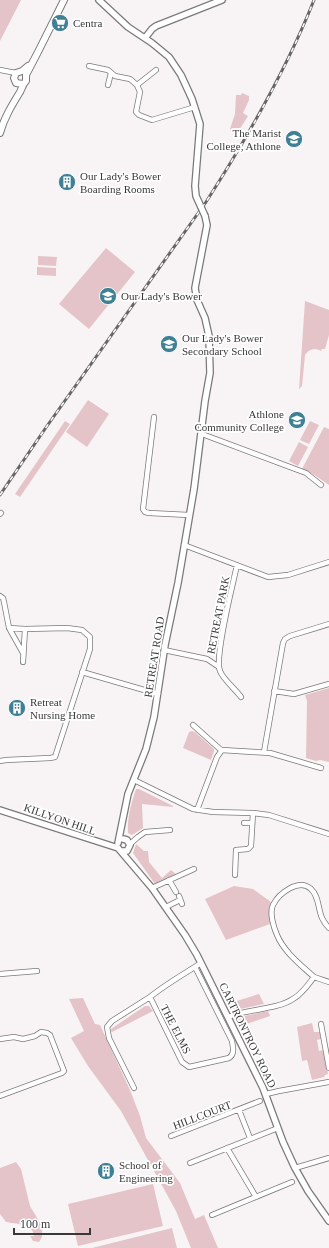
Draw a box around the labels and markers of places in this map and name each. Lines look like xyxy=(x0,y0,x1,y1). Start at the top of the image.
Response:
supermarket icon: Centra xyxy=(50,13,70,33)
place label: Centra xyxy=(73,17,102,29)
place label: The Marist College, Athlone xyxy=(206,127,281,152)
school or university icon: The Marist College, Athlone xyxy=(284,129,304,149)
place label: Our Lady's Bower Boarding Rooms xyxy=(80,170,161,195)
building icon: Our Lady's Bower Boarding Rooms xyxy=(57,172,77,192)
school or university icon: Our Lady's Bower xyxy=(98,286,118,306)
place label: Our Lady's Bower xyxy=(121,290,202,302)
place label: Our Lady's Bower Secondary School xyxy=(182,332,263,357)
school or university icon: Our Lady's Bower Secondary School xyxy=(159,334,179,354)
place label: Athlone Community College xyxy=(194,408,284,433)
school or university icon: Athlone Community College xyxy=(287,410,307,430)
place label: Retreat Nursing Home xyxy=(30,696,95,721)
building icon: Retreat Nursing Home xyxy=(7,698,27,718)
place label: School of Engineering xyxy=(119,1159,173,1184)
building icon: School of Engineering xyxy=(96,1161,116,1181)

